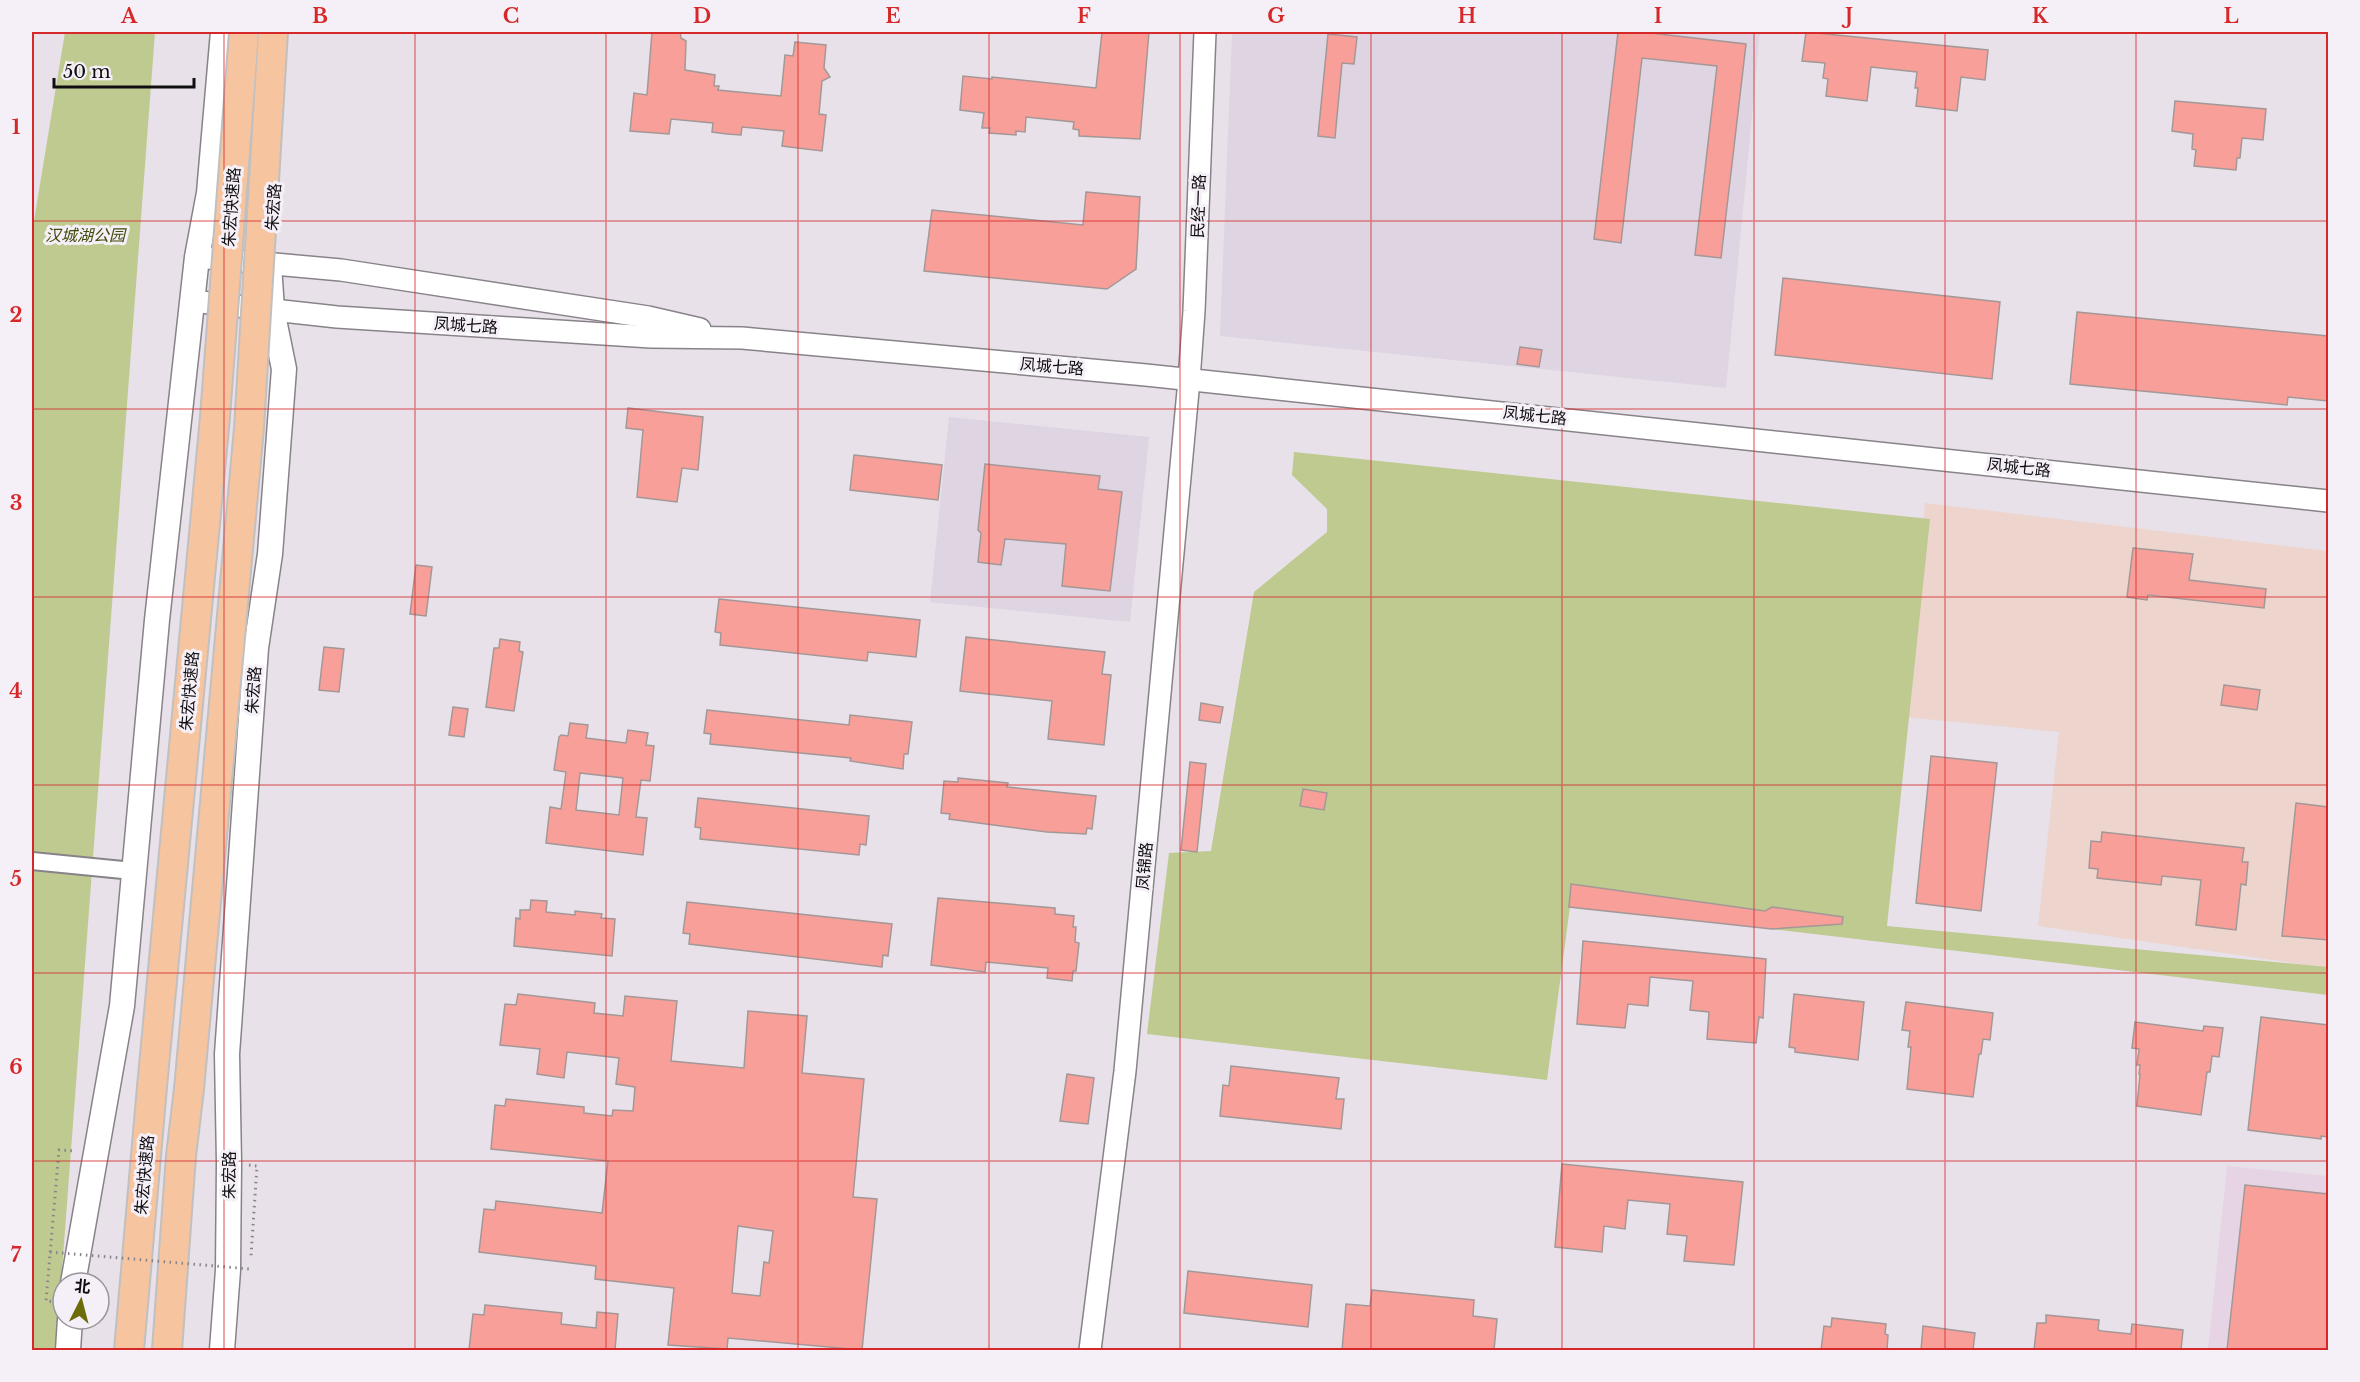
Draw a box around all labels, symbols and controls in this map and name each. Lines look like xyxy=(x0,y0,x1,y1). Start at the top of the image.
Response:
text: A xyxy=(120,4,138,28)
text: B xyxy=(312,4,328,28)
text: C xyxy=(503,4,519,28)
text: D xyxy=(693,4,711,28)
text: E xyxy=(885,4,901,28)
text: F xyxy=(1077,4,1091,28)
text: G xyxy=(1267,4,1285,28)
text: H xyxy=(1458,4,1477,28)
text: I xyxy=(1654,4,1662,28)
text: J xyxy=(1841,4,1853,28)
text: K xyxy=(2032,4,2049,28)
text: L xyxy=(2223,4,2239,28)
scale bar xyxy=(54,51,194,89)
text: 50 m xyxy=(63,61,111,83)
text: 1 xyxy=(12,115,21,139)
street label: 朱宏快速路 xyxy=(218,166,244,248)
street label: 民经一路 xyxy=(1187,174,1209,238)
street label: 朱宏路 xyxy=(261,182,285,232)
park label: 汉城湖公园 xyxy=(45,225,127,245)
text: 2 xyxy=(9,303,23,327)
street label: 凤城七路 xyxy=(433,313,499,337)
street label: 凤城七路 xyxy=(1019,353,1085,379)
street label: 凤城七路 xyxy=(1502,402,1568,428)
street label: 凤城七路 xyxy=(1986,454,2052,480)
text: 3 xyxy=(10,491,22,515)
street label: 朱宏快速路 xyxy=(176,650,202,732)
street label: 朱宏路 xyxy=(241,665,265,715)
text: 4 xyxy=(9,679,23,703)
street label: 凤锦路 xyxy=(1132,841,1156,891)
text: 5 xyxy=(10,867,22,891)
text: 6 xyxy=(9,1055,23,1079)
street label: 朱宏快速路 xyxy=(131,1134,157,1216)
street label: 朱宏路 xyxy=(219,1151,239,1199)
text: 7 xyxy=(11,1243,22,1267)
north arrow xyxy=(51,1271,111,1331)
text: 北 xyxy=(74,1275,92,1297)

